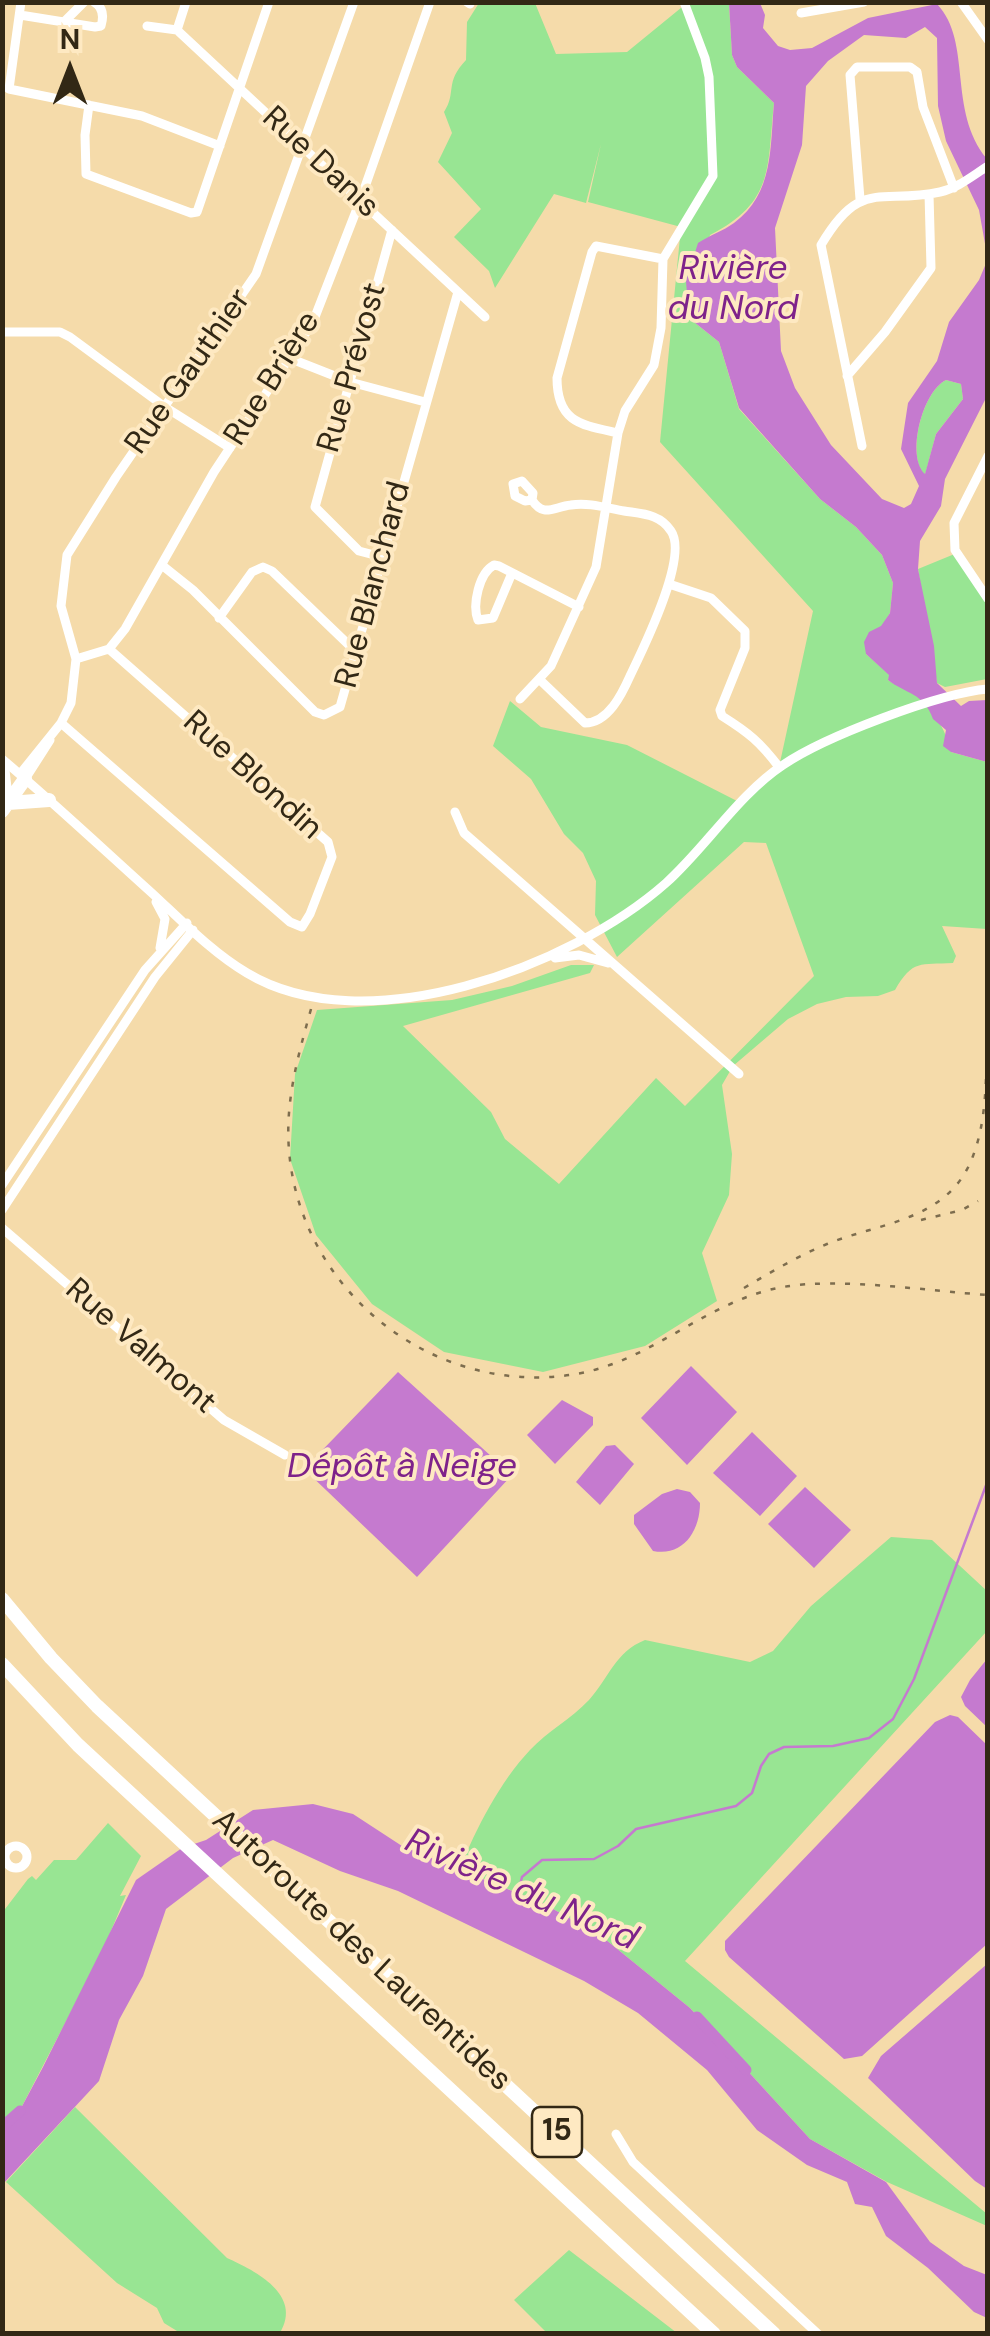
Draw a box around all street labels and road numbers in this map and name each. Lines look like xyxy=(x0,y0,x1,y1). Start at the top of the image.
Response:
street label: Rue Danis xyxy=(254,99,386,227)
street label: Rue Prévost xyxy=(311,279,395,457)
street label: Rue Gauthier xyxy=(118,282,260,462)
street label: Rue Brière xyxy=(217,305,329,453)
street label: Rue Blanchard xyxy=(328,478,420,692)
street label: Rue Blondin xyxy=(175,704,329,848)
street label: Rue Valmont xyxy=(57,1271,223,1423)
street label: Autoroute des Laurentides xyxy=(203,1802,519,2100)
road number: 15 xyxy=(532,2107,582,2157)

